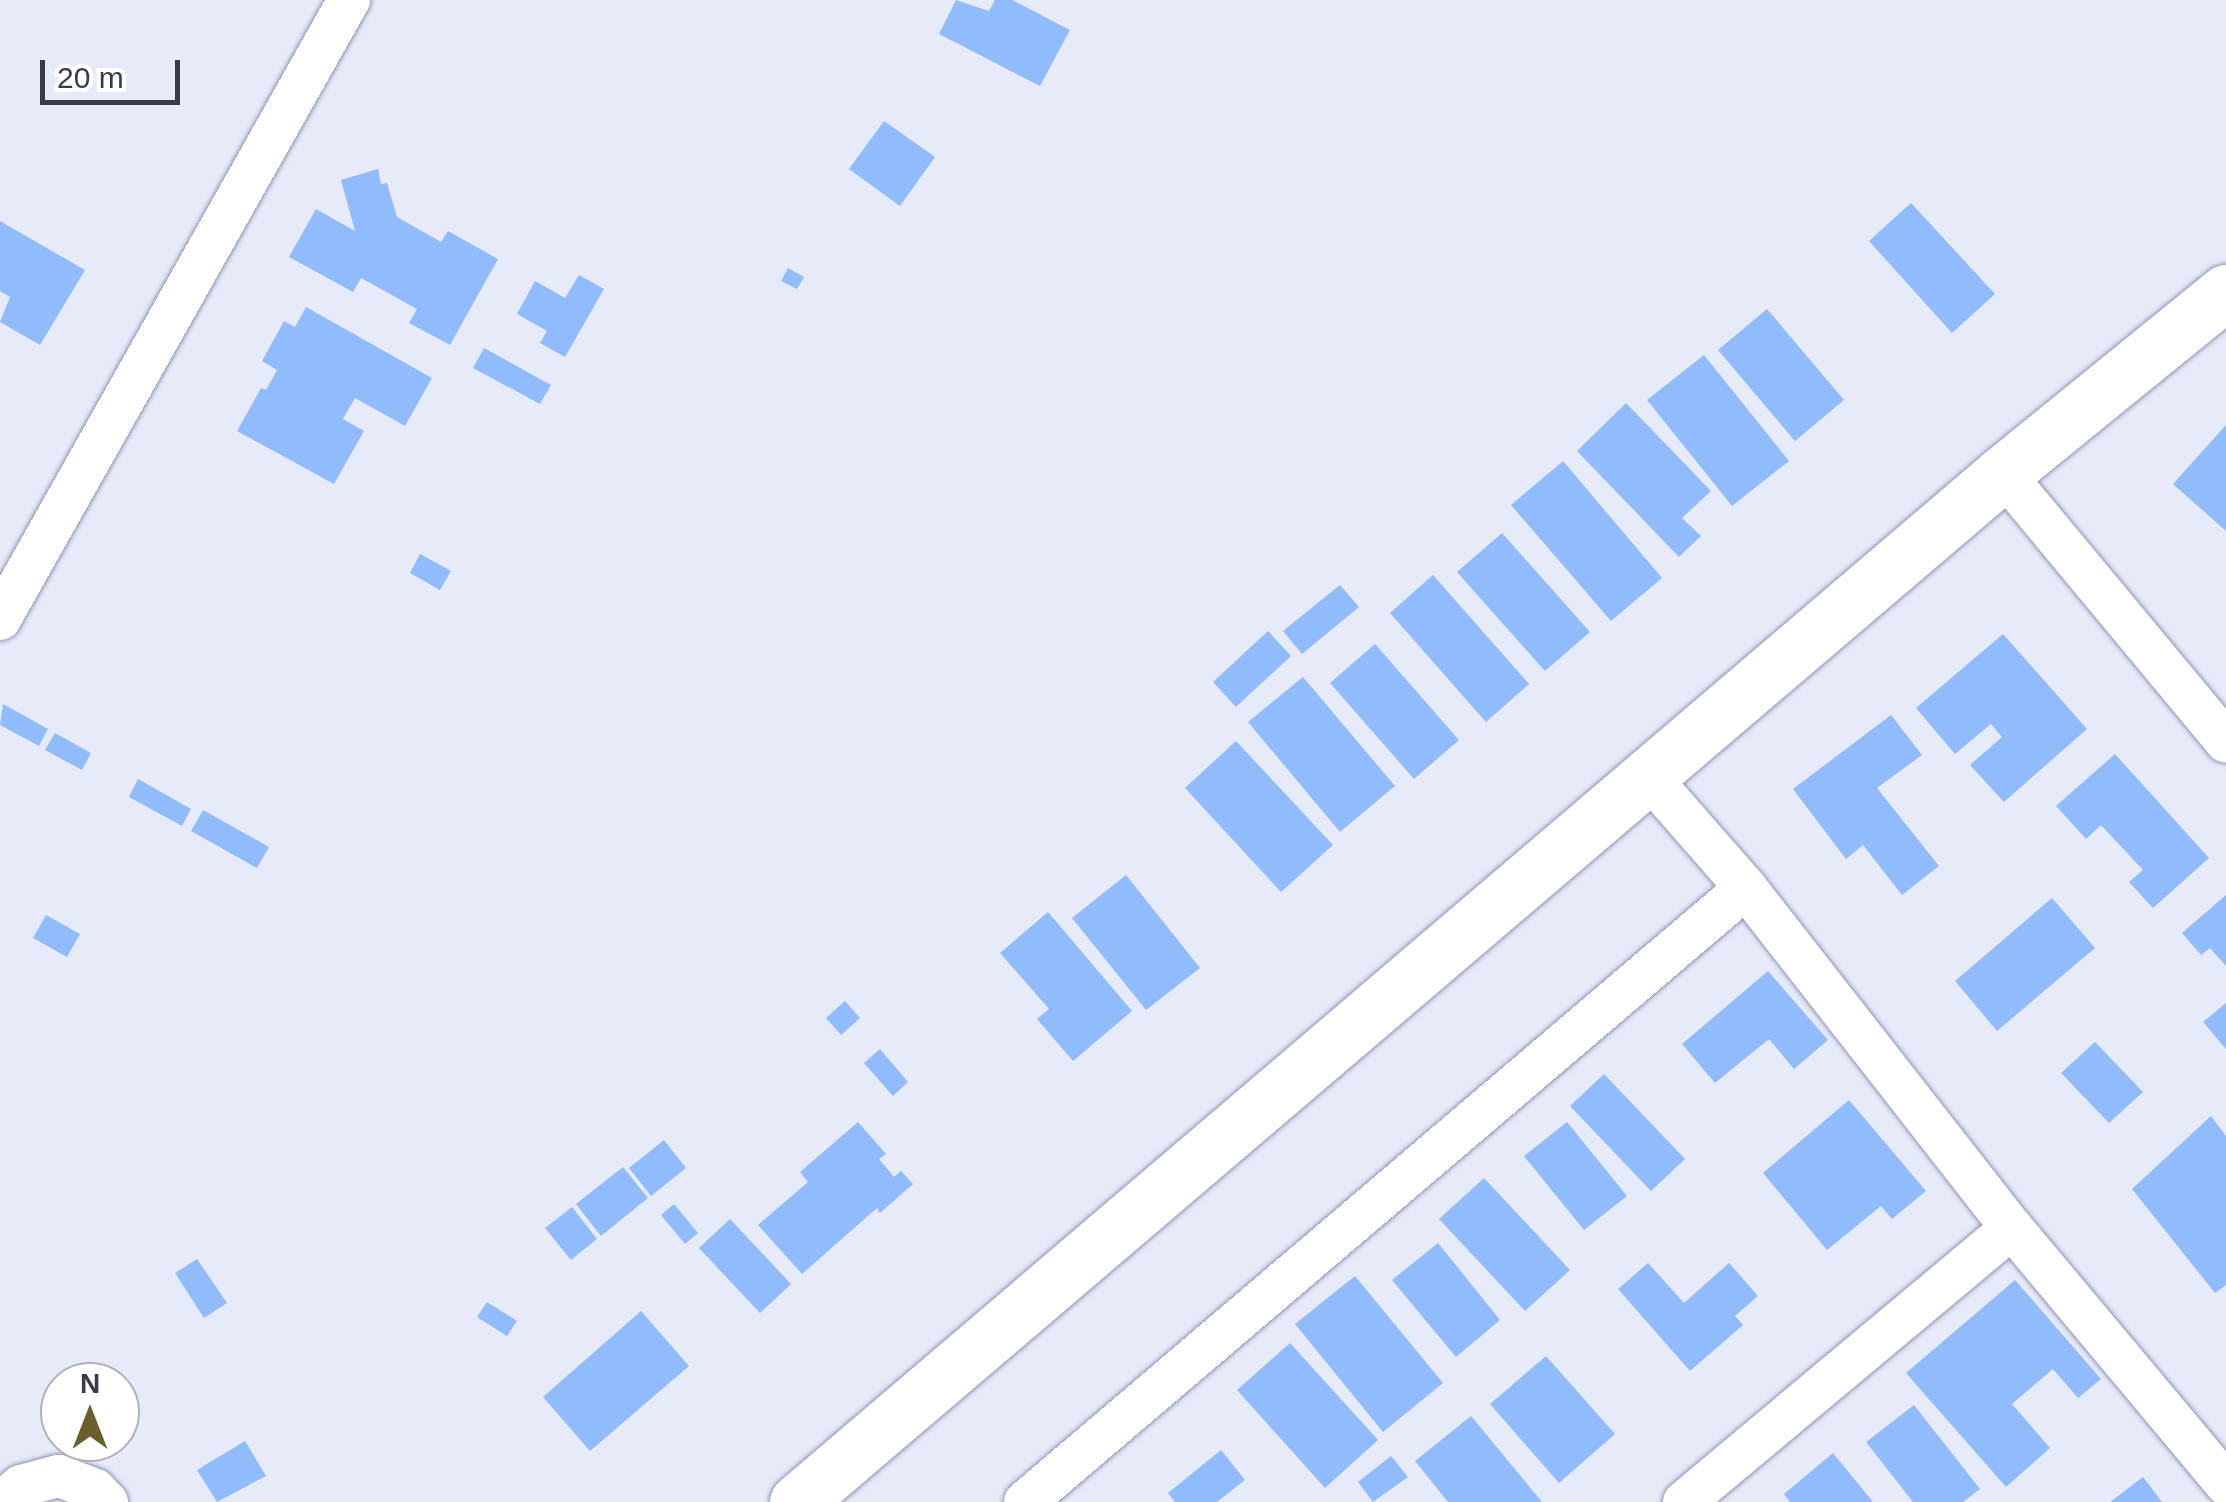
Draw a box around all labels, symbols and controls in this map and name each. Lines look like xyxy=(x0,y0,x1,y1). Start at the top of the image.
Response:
scale bar xyxy=(45,40,185,102)
text: 20 m xyxy=(57,61,124,94)
north arrow xyxy=(40,1362,140,1462)
text: N xyxy=(80,1368,100,1399)

